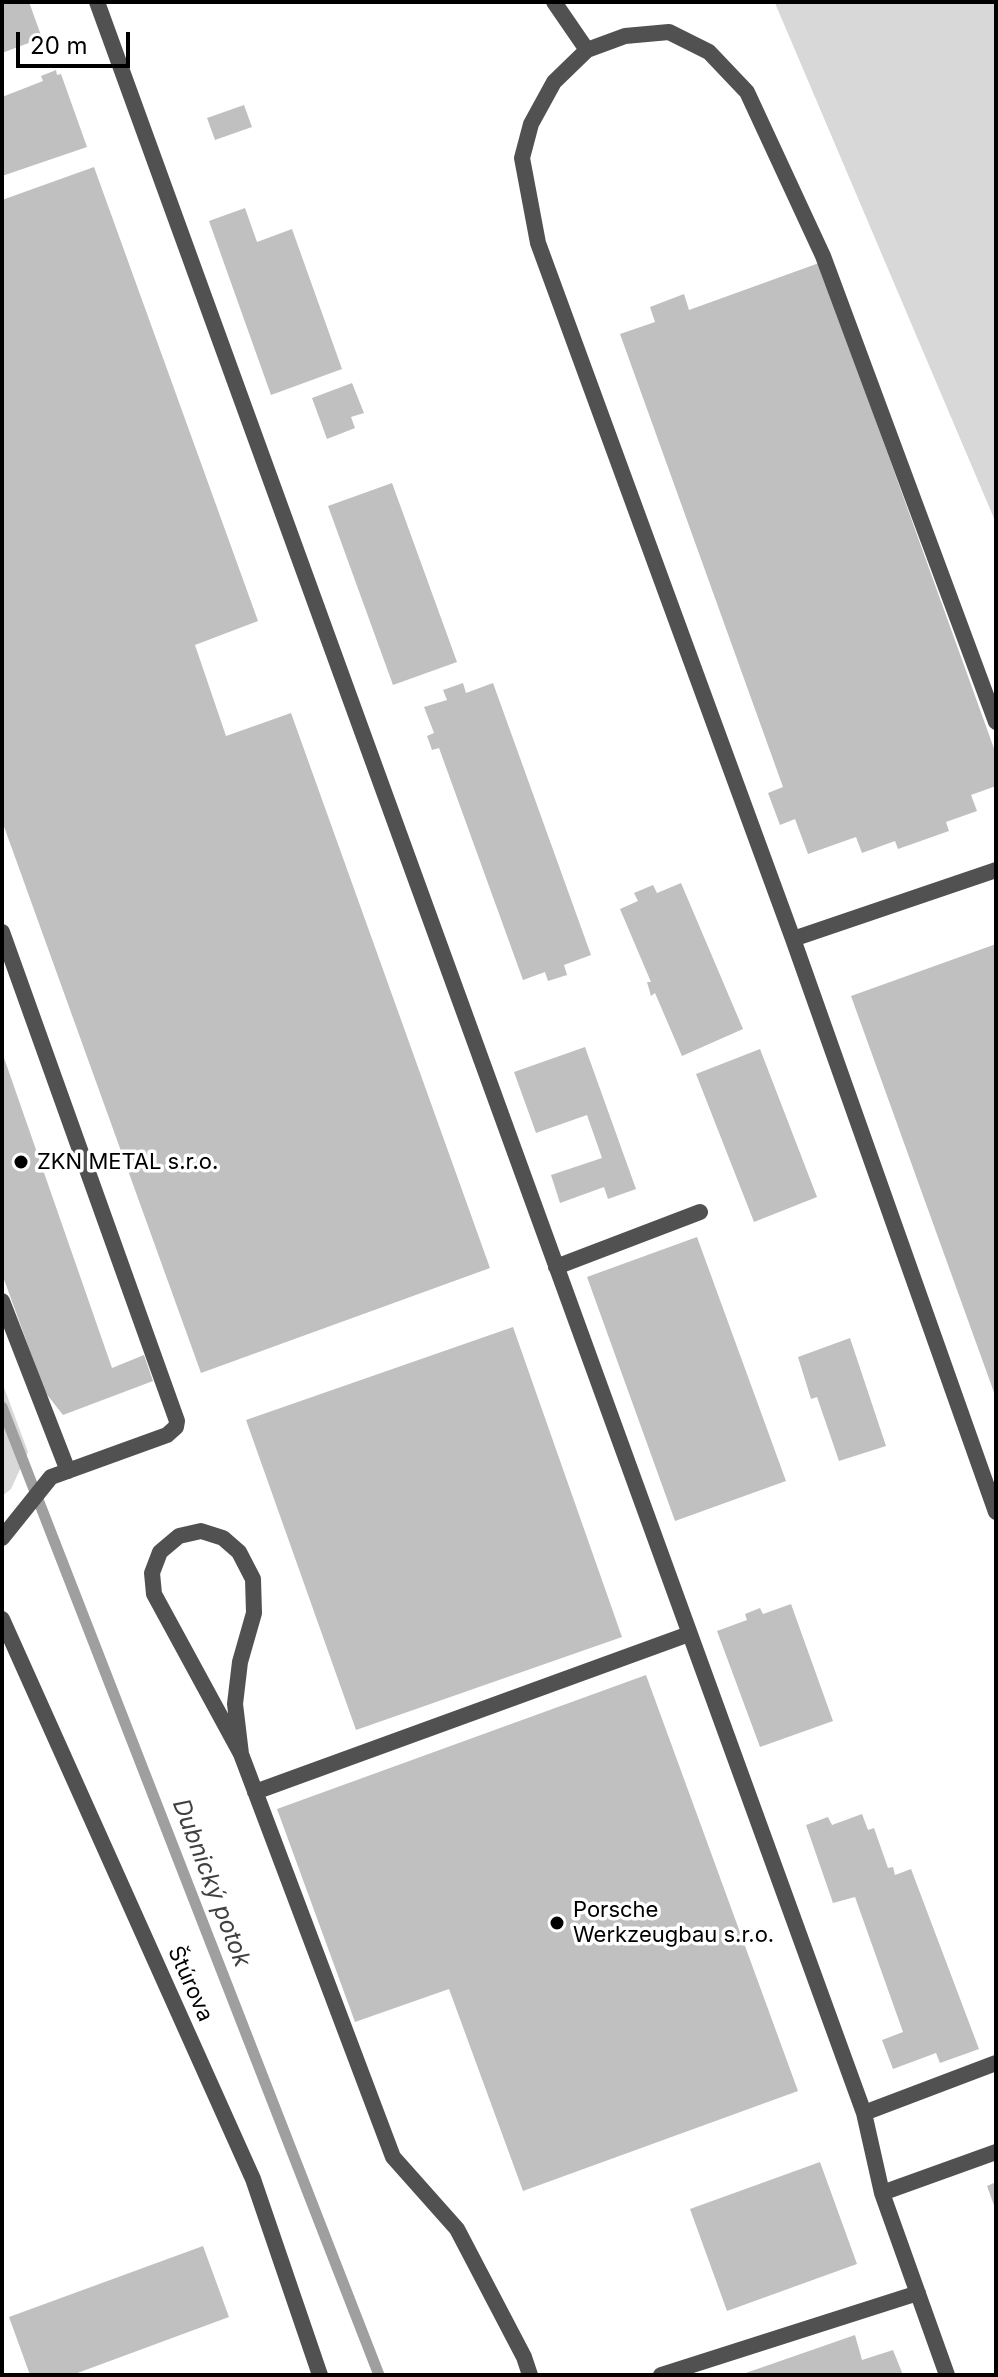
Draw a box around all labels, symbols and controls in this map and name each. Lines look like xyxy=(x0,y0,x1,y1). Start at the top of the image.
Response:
scale bar xyxy=(20,16,134,66)
text: 20 m xyxy=(30,31,88,60)
place label: ZKN METAL s.r.o. xyxy=(37,1149,218,1175)
marker: ZKN METAL s.r.o. xyxy=(12,1153,30,1171)
water label: Dubnický potok xyxy=(166,1795,256,1971)
place label: Porsche Werkzeugbau s.r.o. xyxy=(573,1897,774,1948)
marker: Porsche Werkzeugbau s.r.o. xyxy=(548,1914,566,1932)
street label: Štúrova xyxy=(162,1942,218,2026)

